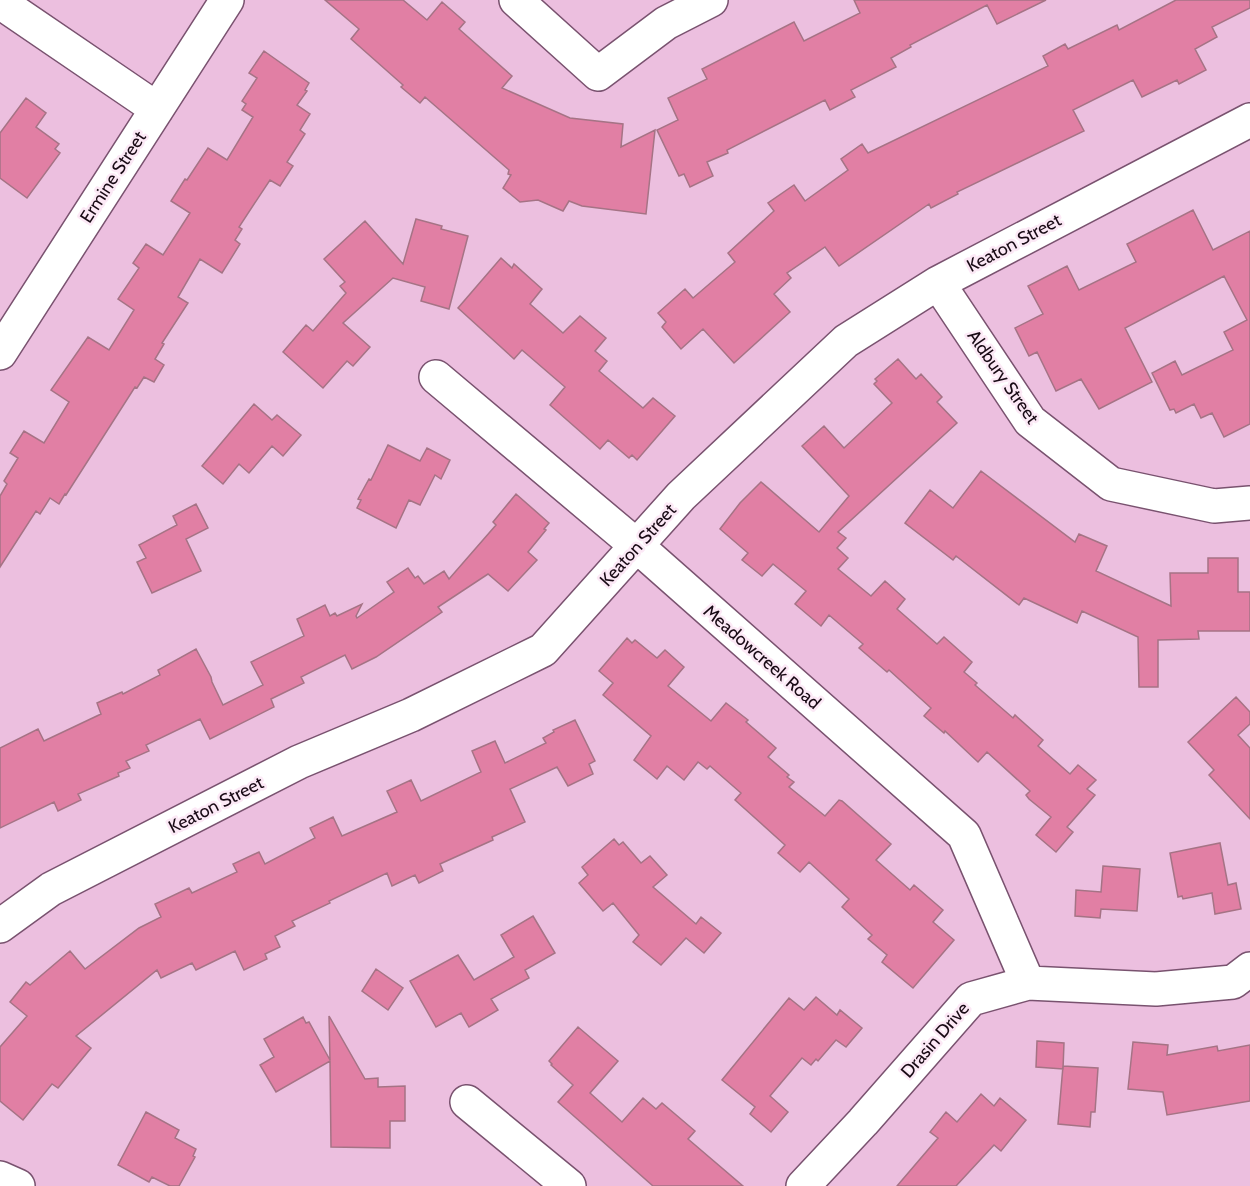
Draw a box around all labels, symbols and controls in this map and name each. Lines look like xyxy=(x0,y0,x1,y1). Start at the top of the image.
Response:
street label: Ermine Street xyxy=(75,127,151,227)
street label: Keaton Street xyxy=(963,209,1065,277)
street label: Aldbury Street xyxy=(963,326,1043,428)
street label: Keaton Street xyxy=(595,499,681,591)
street label: Meadowcreek Road xyxy=(699,600,825,714)
street label: Keaton Street xyxy=(165,772,267,838)
street label: Drasin Drive xyxy=(896,998,974,1082)

